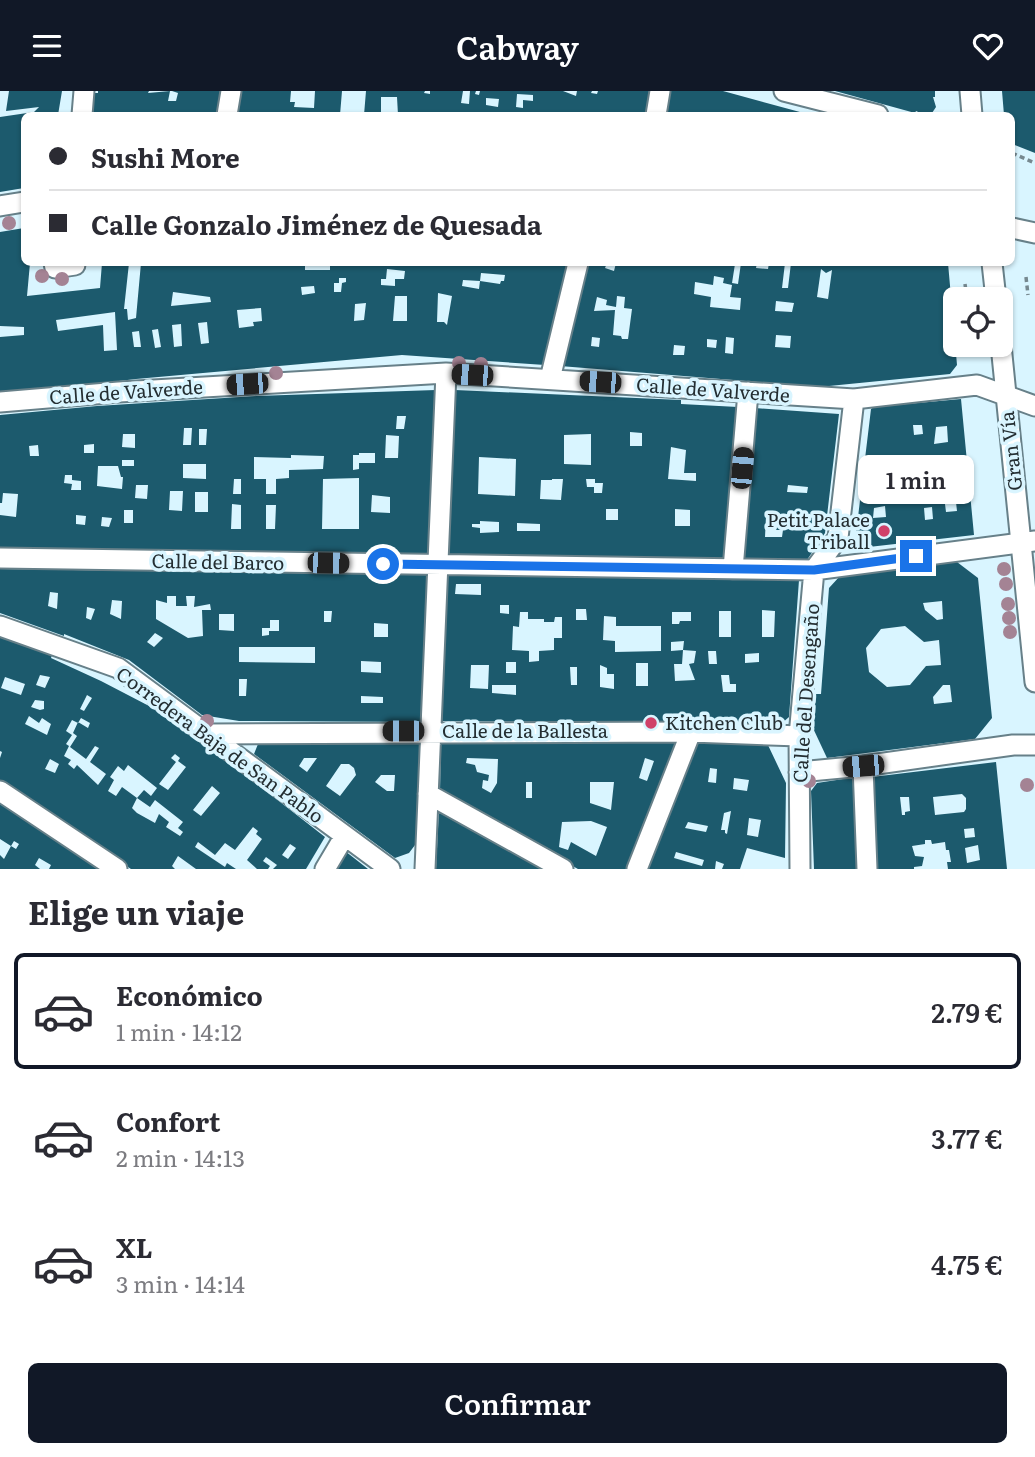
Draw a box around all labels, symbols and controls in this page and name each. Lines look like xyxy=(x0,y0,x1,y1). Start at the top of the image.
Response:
text: Cabway xyxy=(456,22,579,70)
icon: menu xyxy=(28,27,66,65)
icon: heart xyxy=(969,27,1007,65)
text: Sushi More xyxy=(91,137,240,176)
text: Calle Gonzalo Jiménez de Quesada xyxy=(91,204,542,243)
map controls xyxy=(943,287,1013,357)
button: locate xyxy=(943,287,1013,357)
car xyxy=(451,363,494,387)
car xyxy=(579,370,622,394)
street label: Calle de Valverde xyxy=(635,370,791,408)
street label: Calle de Valverde xyxy=(48,372,204,410)
car xyxy=(226,372,269,396)
street label: Gran Vía xyxy=(992,409,1028,492)
car xyxy=(730,446,755,490)
callout: 1 min xyxy=(858,455,974,503)
text: 1 min xyxy=(886,462,946,496)
place label: Petit Palace Triball xyxy=(767,505,870,555)
marker: Petit Palace Triball xyxy=(876,523,892,539)
route end xyxy=(900,540,932,572)
street label: Calle del Barco xyxy=(151,546,285,576)
route start xyxy=(367,548,399,580)
car xyxy=(307,552,350,574)
street label: Calle del Desengaño xyxy=(785,602,825,784)
street label: Corredera Baja de San Pablo xyxy=(111,659,330,829)
place label: Kitchen Club xyxy=(665,708,783,736)
marker: Kitchen Club xyxy=(643,715,659,731)
street label: Calle de la Ballesta xyxy=(442,716,609,744)
car xyxy=(383,721,425,742)
car xyxy=(842,754,885,778)
text: Elige un viaje xyxy=(28,887,244,935)
text: Económico xyxy=(116,975,263,1014)
icon: car xyxy=(32,980,95,1043)
text: 2.79 € xyxy=(931,992,1003,1031)
text: 1 min · 14:12 xyxy=(116,1014,242,1048)
text: Confort xyxy=(116,1101,220,1140)
icon: car xyxy=(32,1106,95,1169)
text: 3.77 € xyxy=(931,1118,1003,1157)
text: 2 min · 14:13 xyxy=(116,1140,245,1174)
text: XL xyxy=(116,1227,153,1266)
icon: car xyxy=(32,1232,95,1295)
text: 4.75 € xyxy=(931,1244,1003,1283)
text: 3 min · 14:14 xyxy=(116,1266,245,1300)
button: Confirmar xyxy=(28,1363,1007,1443)

